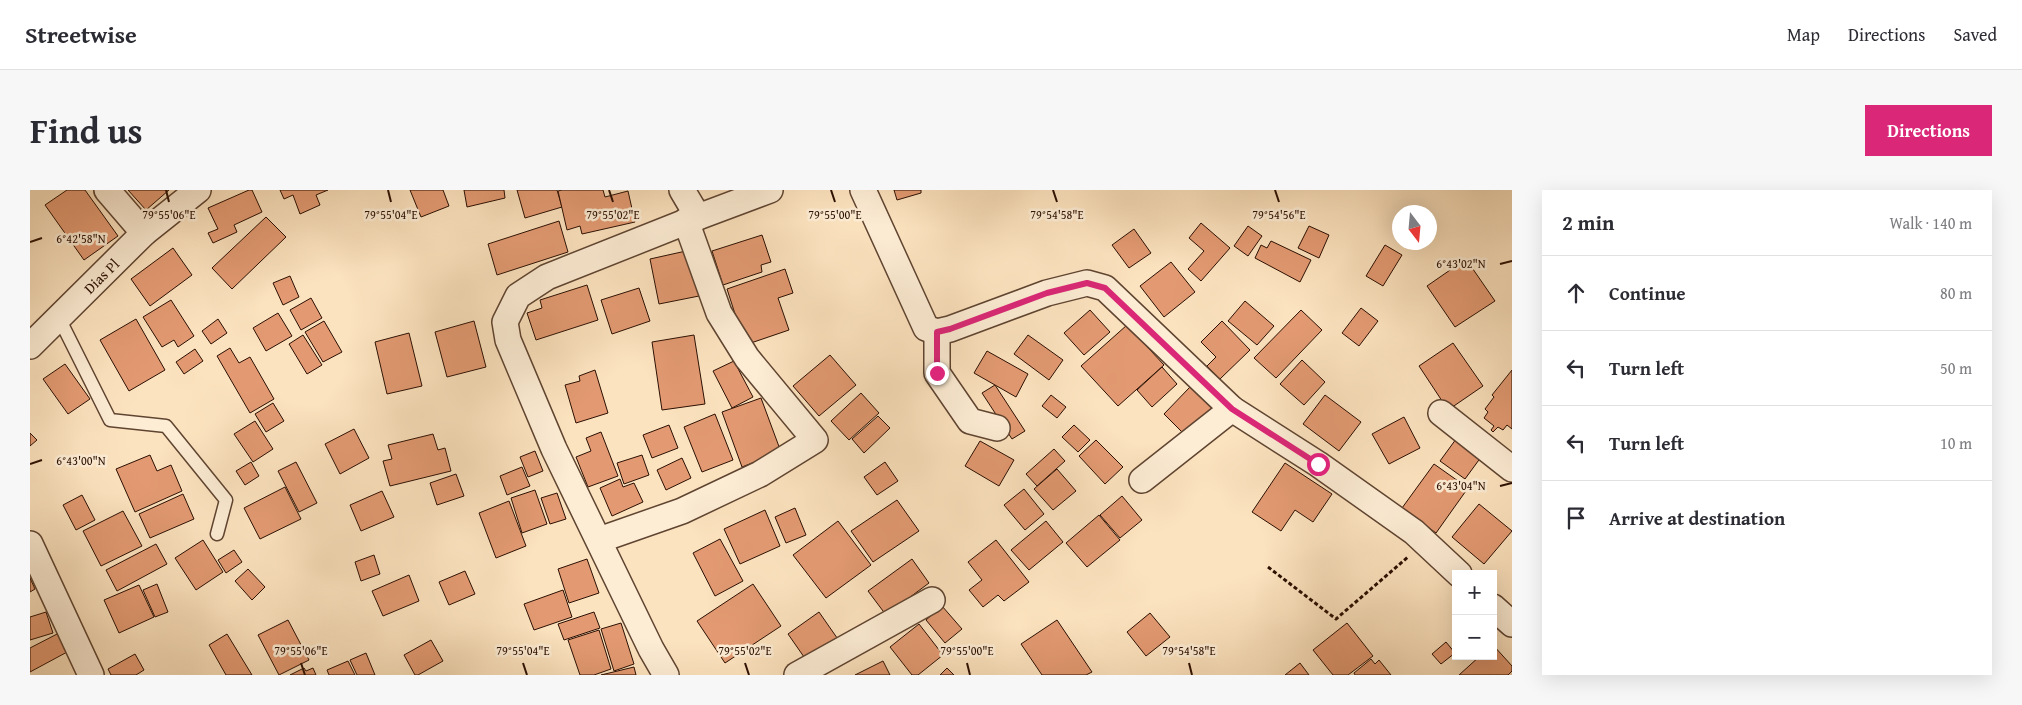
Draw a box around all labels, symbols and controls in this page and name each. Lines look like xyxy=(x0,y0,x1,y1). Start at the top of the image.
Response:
text: Streetwise xyxy=(25,17,137,52)
text: Map xyxy=(1787,21,1820,48)
text: Directions xyxy=(1848,21,1925,48)
text: Saved xyxy=(1953,21,1997,48)
text: Find us xyxy=(30,105,143,156)
button: Directions xyxy=(1865,105,1992,156)
north arrow xyxy=(1392,205,1437,250)
text: 79°55'06"E xyxy=(142,206,196,223)
text: 79°55'04"E xyxy=(364,206,418,223)
text: 79°55'02"E xyxy=(586,206,640,223)
text: 79°55'00"E xyxy=(808,206,862,223)
text: 79°54'58"E xyxy=(1030,206,1084,223)
text: 79°54'56"E xyxy=(1252,206,1306,223)
text: 2 min xyxy=(1562,207,1614,238)
text: Walk · 140 m xyxy=(1889,211,1972,235)
text: 6°42'58"N xyxy=(56,230,106,247)
street label: Dias Pl xyxy=(79,253,123,298)
text: 6°43'02"N xyxy=(1436,255,1486,272)
icon: ahead xyxy=(1562,279,1590,307)
text: Continue xyxy=(1609,279,1686,307)
text: 80 m xyxy=(1940,281,1972,305)
icon: left xyxy=(1562,354,1590,382)
text: Turn left xyxy=(1609,354,1684,382)
text: 50 m xyxy=(1940,356,1972,380)
route end xyxy=(926,362,949,385)
icon: left xyxy=(1562,429,1590,457)
text: Turn left xyxy=(1609,429,1684,457)
text: 10 m xyxy=(1940,431,1972,455)
text: 6°43'00"N xyxy=(56,452,106,469)
route start xyxy=(1307,453,1330,476)
text: 6°43'04"N xyxy=(1436,477,1486,494)
icon: arrive xyxy=(1562,504,1590,532)
text: Arrive at destination xyxy=(1609,504,1785,532)
map controls xyxy=(1452,570,1497,660)
button: + xyxy=(1452,570,1497,615)
button: − xyxy=(1452,615,1497,660)
text: 79°55'06"E xyxy=(274,642,328,659)
text: 79°55'04"E xyxy=(496,642,550,659)
text: 79°55'02"E xyxy=(718,642,772,659)
text: 79°55'00"E xyxy=(940,642,994,659)
text: 79°54'58"E xyxy=(1162,642,1216,659)

